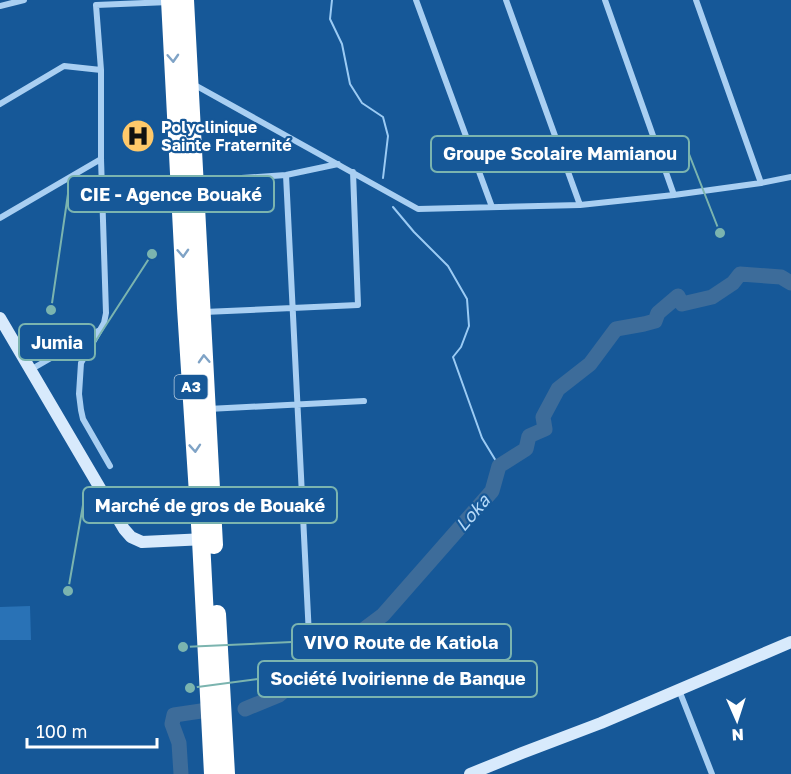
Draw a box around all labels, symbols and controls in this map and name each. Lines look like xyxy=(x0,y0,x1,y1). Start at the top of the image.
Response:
one-way arrow xyxy=(166,54,179,63)
place label: Polyclinique Sainte Fraternité xyxy=(161,117,292,155)
hospital icon: Polyclinique Sainte Fraternité xyxy=(120,118,156,154)
callout: Groupe Scolaire Mamianou xyxy=(431,136,689,172)
text: Groupe Scolaire Mamianou xyxy=(443,142,677,164)
callout: CIE - Agence Bouaké xyxy=(68,176,274,212)
text: CIE - Agence Bouaké xyxy=(80,183,262,205)
one-way arrow xyxy=(176,249,189,258)
callout: Jumia xyxy=(19,324,95,360)
text: Jumia xyxy=(31,331,83,353)
one-way arrow xyxy=(198,355,211,364)
road number: A3 xyxy=(174,375,207,399)
one-way arrow xyxy=(188,443,201,452)
callout: Marché de gros de Bouaké xyxy=(83,487,337,523)
water label: Loka xyxy=(450,489,495,535)
text: Marché de gros de Bouaké xyxy=(95,494,326,516)
callout: VIVO Route de Katiola xyxy=(292,624,511,660)
text: VIVO Route de Katiola xyxy=(304,631,498,653)
callout: Société Ivoirienne de Banque xyxy=(258,661,537,697)
text: Société Ivoirienne de Banque xyxy=(270,667,526,689)
north arrow xyxy=(707,690,767,750)
scale bar xyxy=(27,711,158,749)
text: 100 m xyxy=(36,720,87,742)
text: N xyxy=(731,725,744,745)

